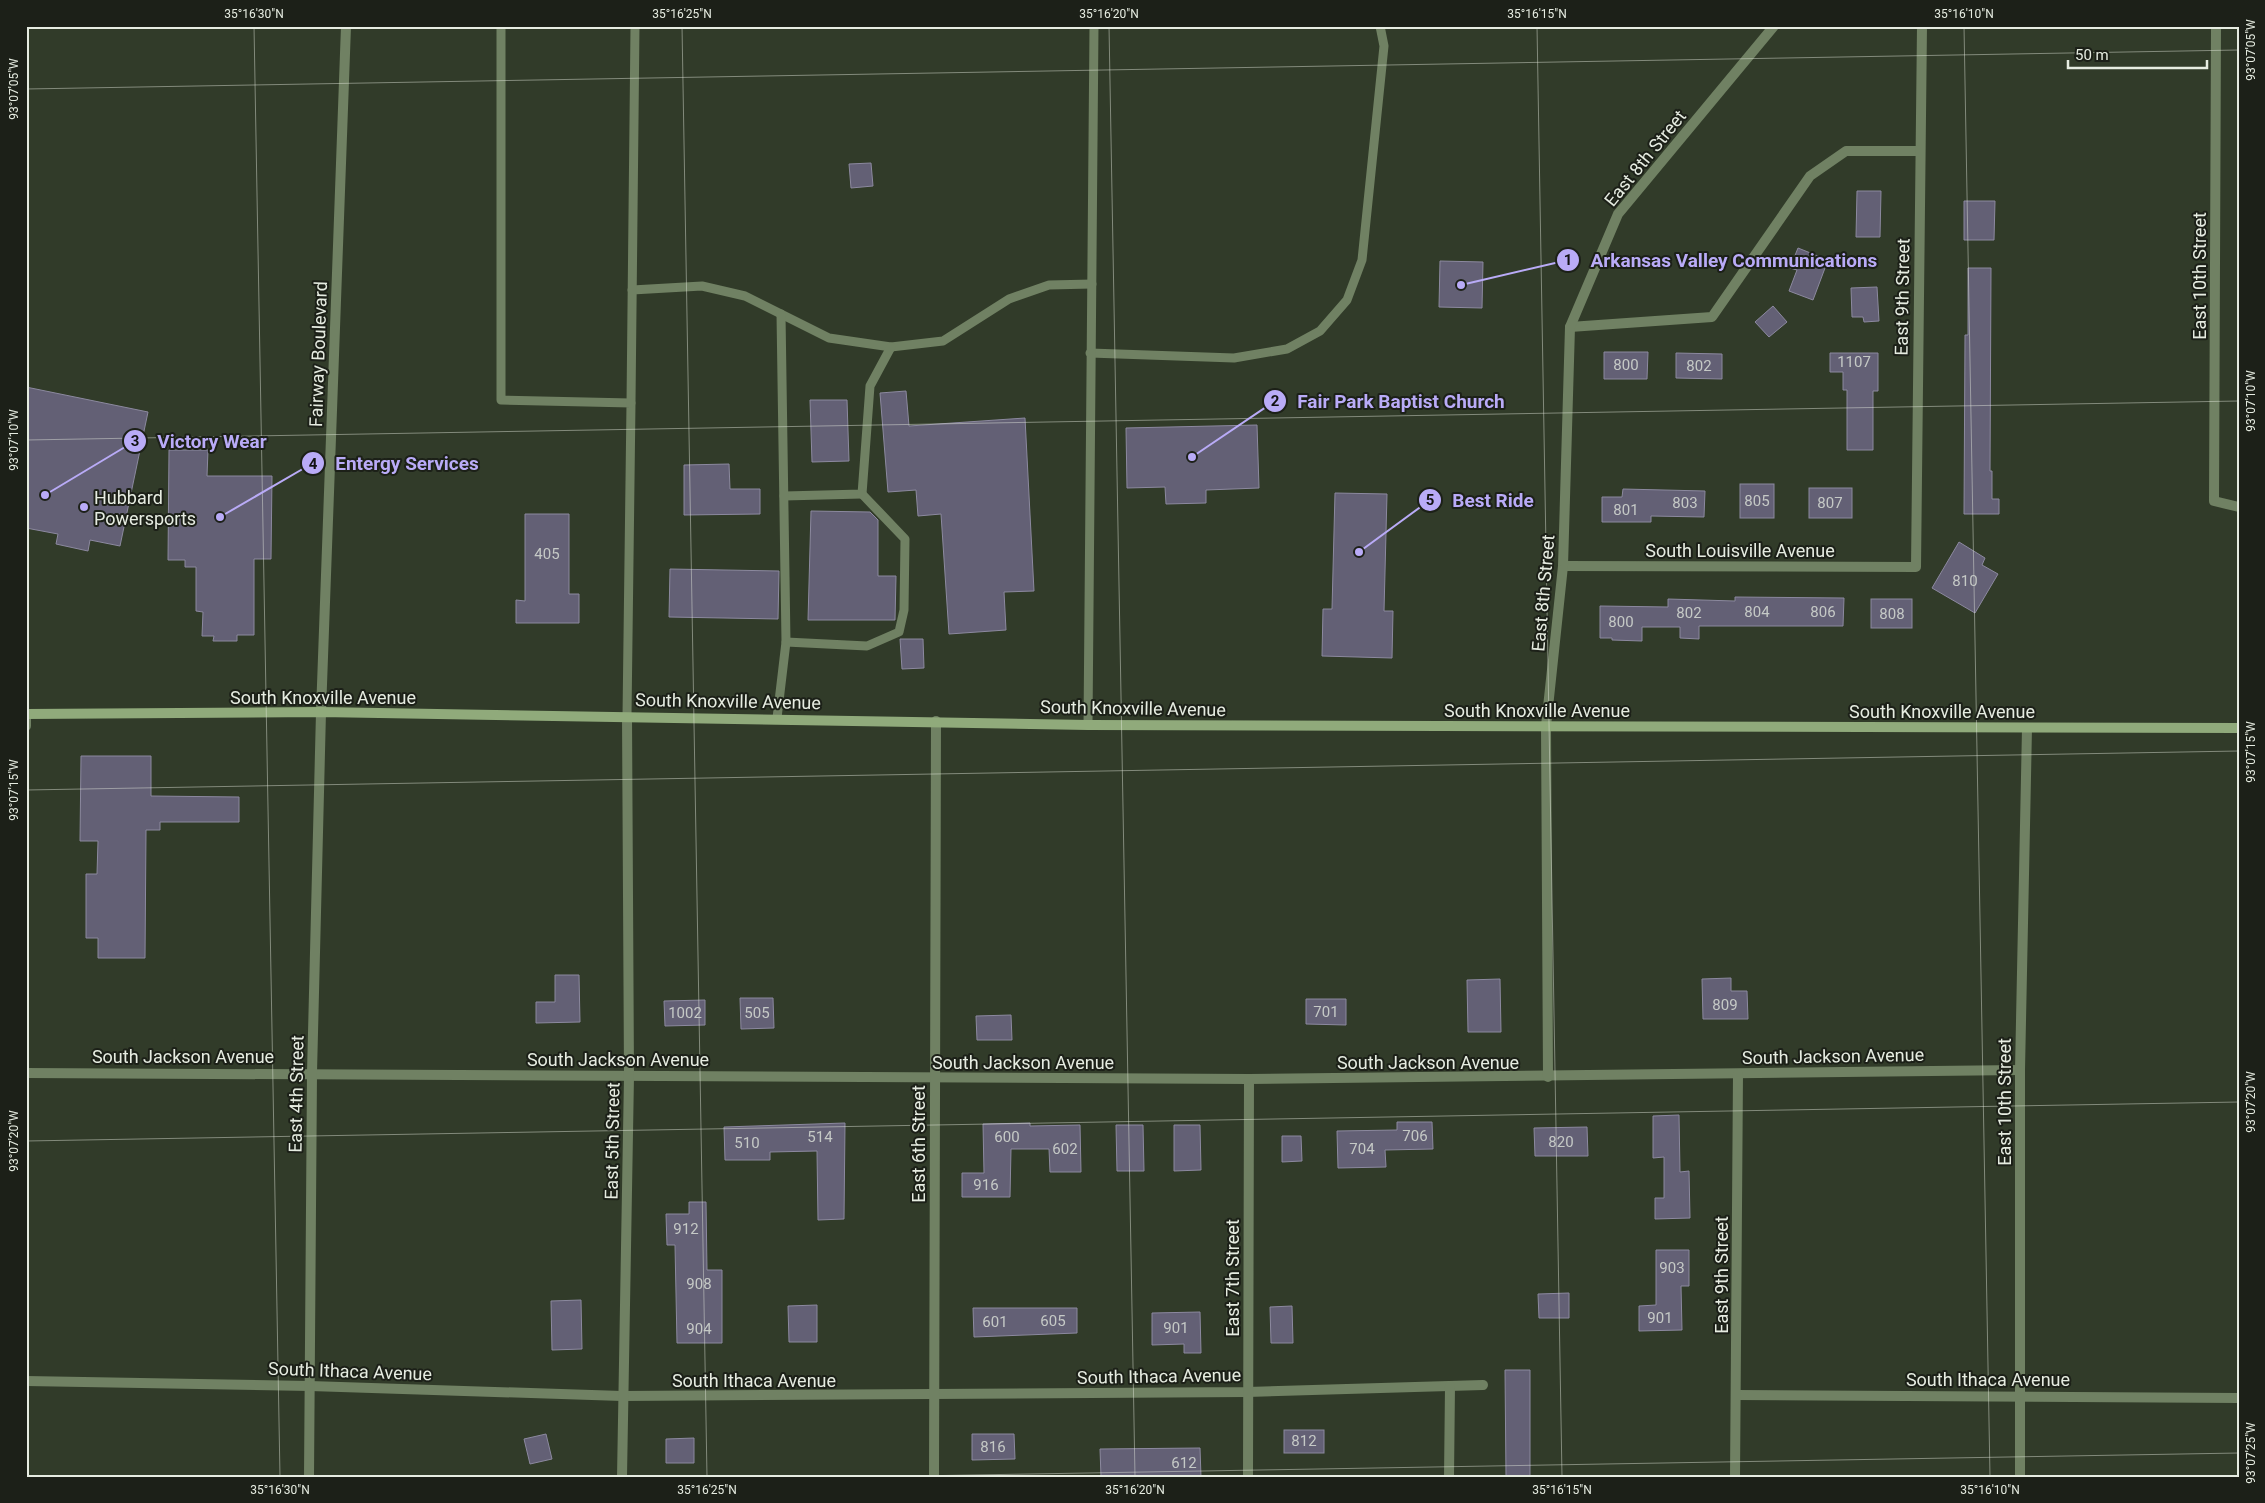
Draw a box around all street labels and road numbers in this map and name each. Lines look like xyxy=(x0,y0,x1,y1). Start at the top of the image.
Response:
street label: East 8th Street xyxy=(1600,106,1690,210)
street label: East 10th Street xyxy=(2189,212,2210,340)
street label: East 9th Street xyxy=(1890,238,1914,356)
street label: Fairway Boulevard xyxy=(305,281,331,427)
street label: East 8th Street xyxy=(1527,533,1559,652)
street label: South Louisville Avenue xyxy=(1645,540,1835,561)
street label: South Knoxville Avenue xyxy=(230,687,416,708)
street label: South Knoxville Avenue xyxy=(635,689,821,713)
street label: South Knoxville Avenue xyxy=(1040,696,1226,720)
street label: South Knoxville Avenue xyxy=(1444,700,1630,721)
street label: South Knoxville Avenue xyxy=(1849,701,2035,722)
street label: East 4th Street xyxy=(284,1035,308,1153)
street label: East 10th Street xyxy=(1994,1038,2015,1166)
street label: South Jackson Avenue xyxy=(1742,1044,1924,1068)
street label: South Jackson Avenue xyxy=(92,1046,274,1067)
street label: South Jackson Avenue xyxy=(527,1049,709,1070)
street label: South Jackson Avenue xyxy=(932,1052,1114,1073)
street label: South Jackson Avenue xyxy=(1337,1052,1519,1073)
street label: East 5th Street xyxy=(600,1082,624,1200)
street label: East 6th Street xyxy=(908,1085,929,1203)
street label: East 9th Street xyxy=(1711,1216,1732,1334)
street label: East 7th Street xyxy=(1222,1219,1243,1337)
street label: South Ithaca Avenue xyxy=(268,1358,432,1384)
street label: South Ithaca Avenue xyxy=(1077,1364,1241,1388)
street label: South Ithaca Avenue xyxy=(1906,1369,2070,1390)
street label: South Ithaca Avenue xyxy=(672,1370,836,1391)

